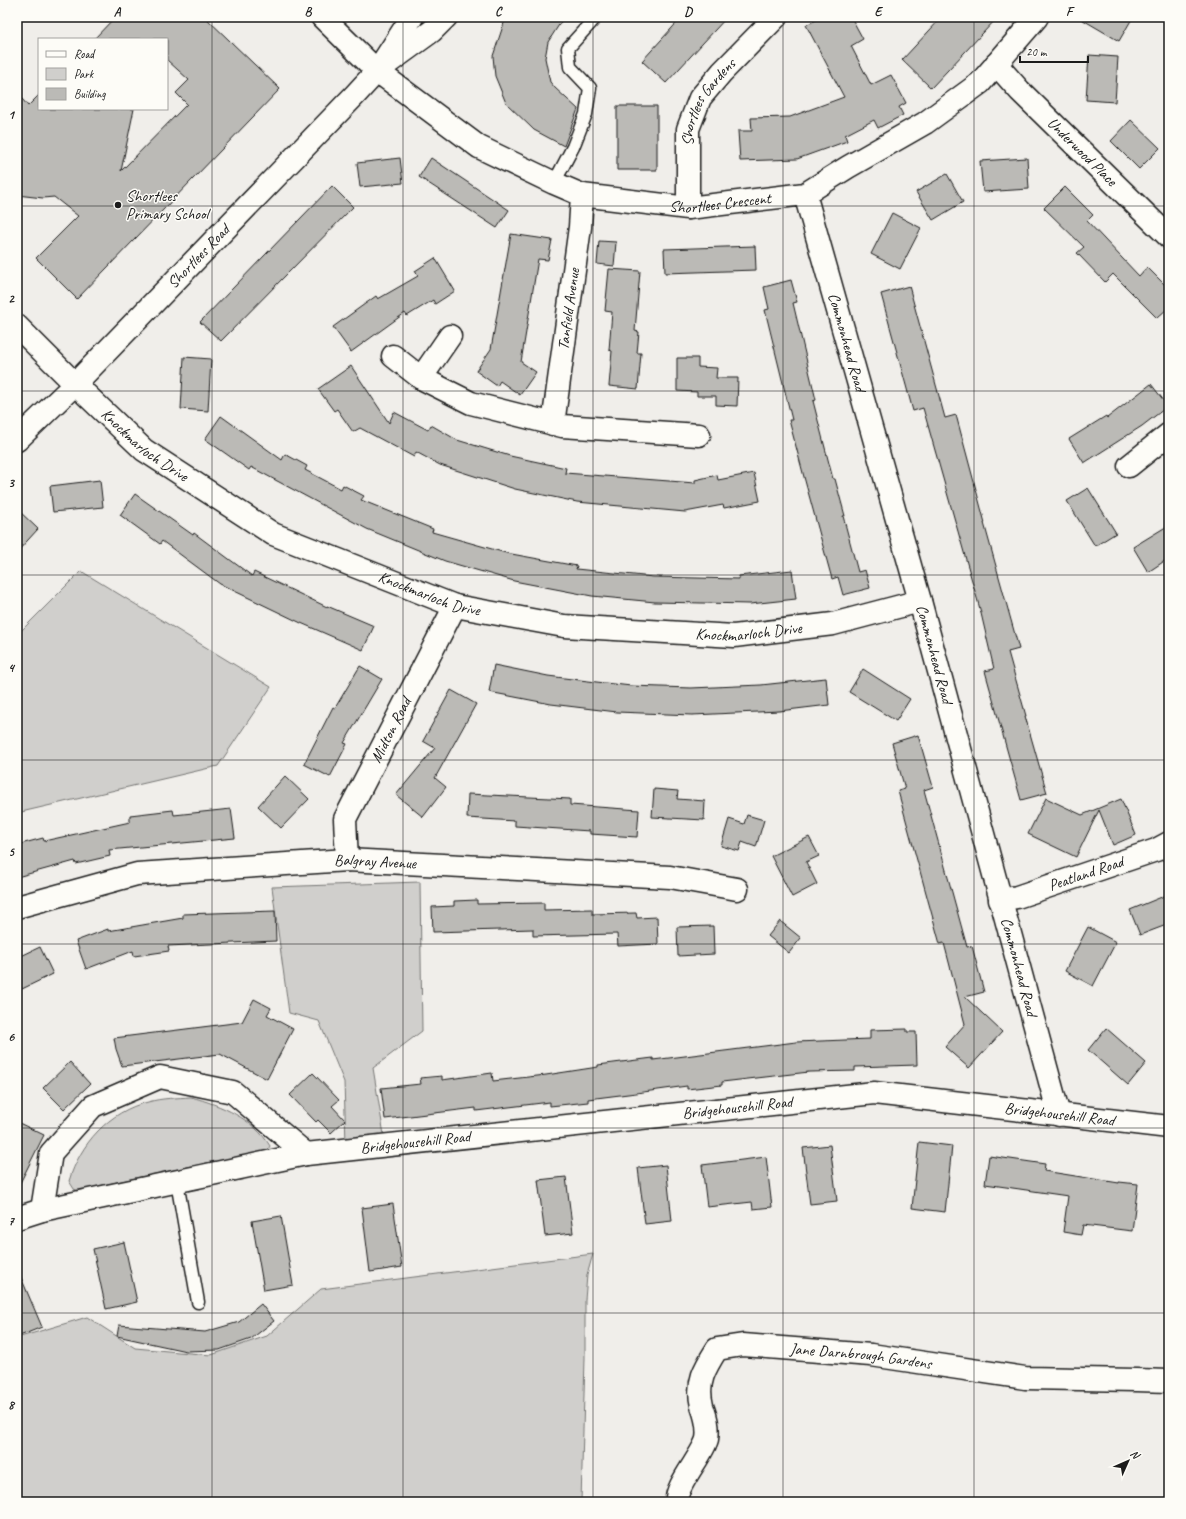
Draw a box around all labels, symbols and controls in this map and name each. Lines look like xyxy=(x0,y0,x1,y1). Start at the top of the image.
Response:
text: A xyxy=(114,4,122,20)
text: B xyxy=(305,4,313,20)
text: C xyxy=(495,4,503,20)
text: D xyxy=(684,4,693,20)
text: E xyxy=(875,4,884,20)
text: F xyxy=(1066,4,1075,20)
legend xyxy=(38,38,168,110)
scale bar xyxy=(1020,38,1088,64)
text: 20 m xyxy=(1026,44,1048,60)
text: Road xyxy=(74,46,96,62)
street label: Shortlees Gardens xyxy=(678,53,741,146)
text: Park xyxy=(74,66,95,82)
text: Building xyxy=(74,86,106,102)
text: 1 xyxy=(8,107,16,123)
street label: Underwood Place xyxy=(1043,113,1122,192)
place label: Shortlees Primary School xyxy=(126,186,212,224)
street label: Shortlees Crescent xyxy=(668,188,774,218)
marker: Shortlees Primary School xyxy=(113,200,123,210)
street label: Shortlees Road xyxy=(163,218,236,293)
street label: Tanfield Avenue xyxy=(553,265,584,351)
text: 2 xyxy=(8,291,15,307)
street label: Commonhead Road xyxy=(823,291,871,396)
street label: Knockmarloch Drive xyxy=(97,404,194,487)
text: 3 xyxy=(8,475,15,491)
street label: Knockmarloch Drive xyxy=(376,567,483,621)
street label: Commonhead Road xyxy=(911,603,958,708)
street label: Knockmarloch Drive xyxy=(695,618,805,646)
text: 4 xyxy=(8,660,16,676)
street label: Midton Road xyxy=(366,692,417,766)
text: 5 xyxy=(8,844,15,860)
street label: Balgray Avenue xyxy=(333,850,418,874)
street label: Peatland Road xyxy=(1046,851,1128,896)
street label: Commonhead Road xyxy=(996,915,1043,1021)
text: 6 xyxy=(8,1029,15,1045)
street label: Bridgehousehill Road xyxy=(681,1092,796,1124)
street label: Bridgehousehill Road xyxy=(1003,1098,1118,1131)
street label: Bridgehousehill Road xyxy=(359,1126,474,1158)
text: 7 xyxy=(8,1213,15,1229)
street label: Jane Darnbrough Gardens xyxy=(788,1339,934,1374)
text: 8 xyxy=(8,1397,16,1413)
north arrow xyxy=(1108,1441,1148,1481)
text: N xyxy=(1128,1447,1144,1463)

